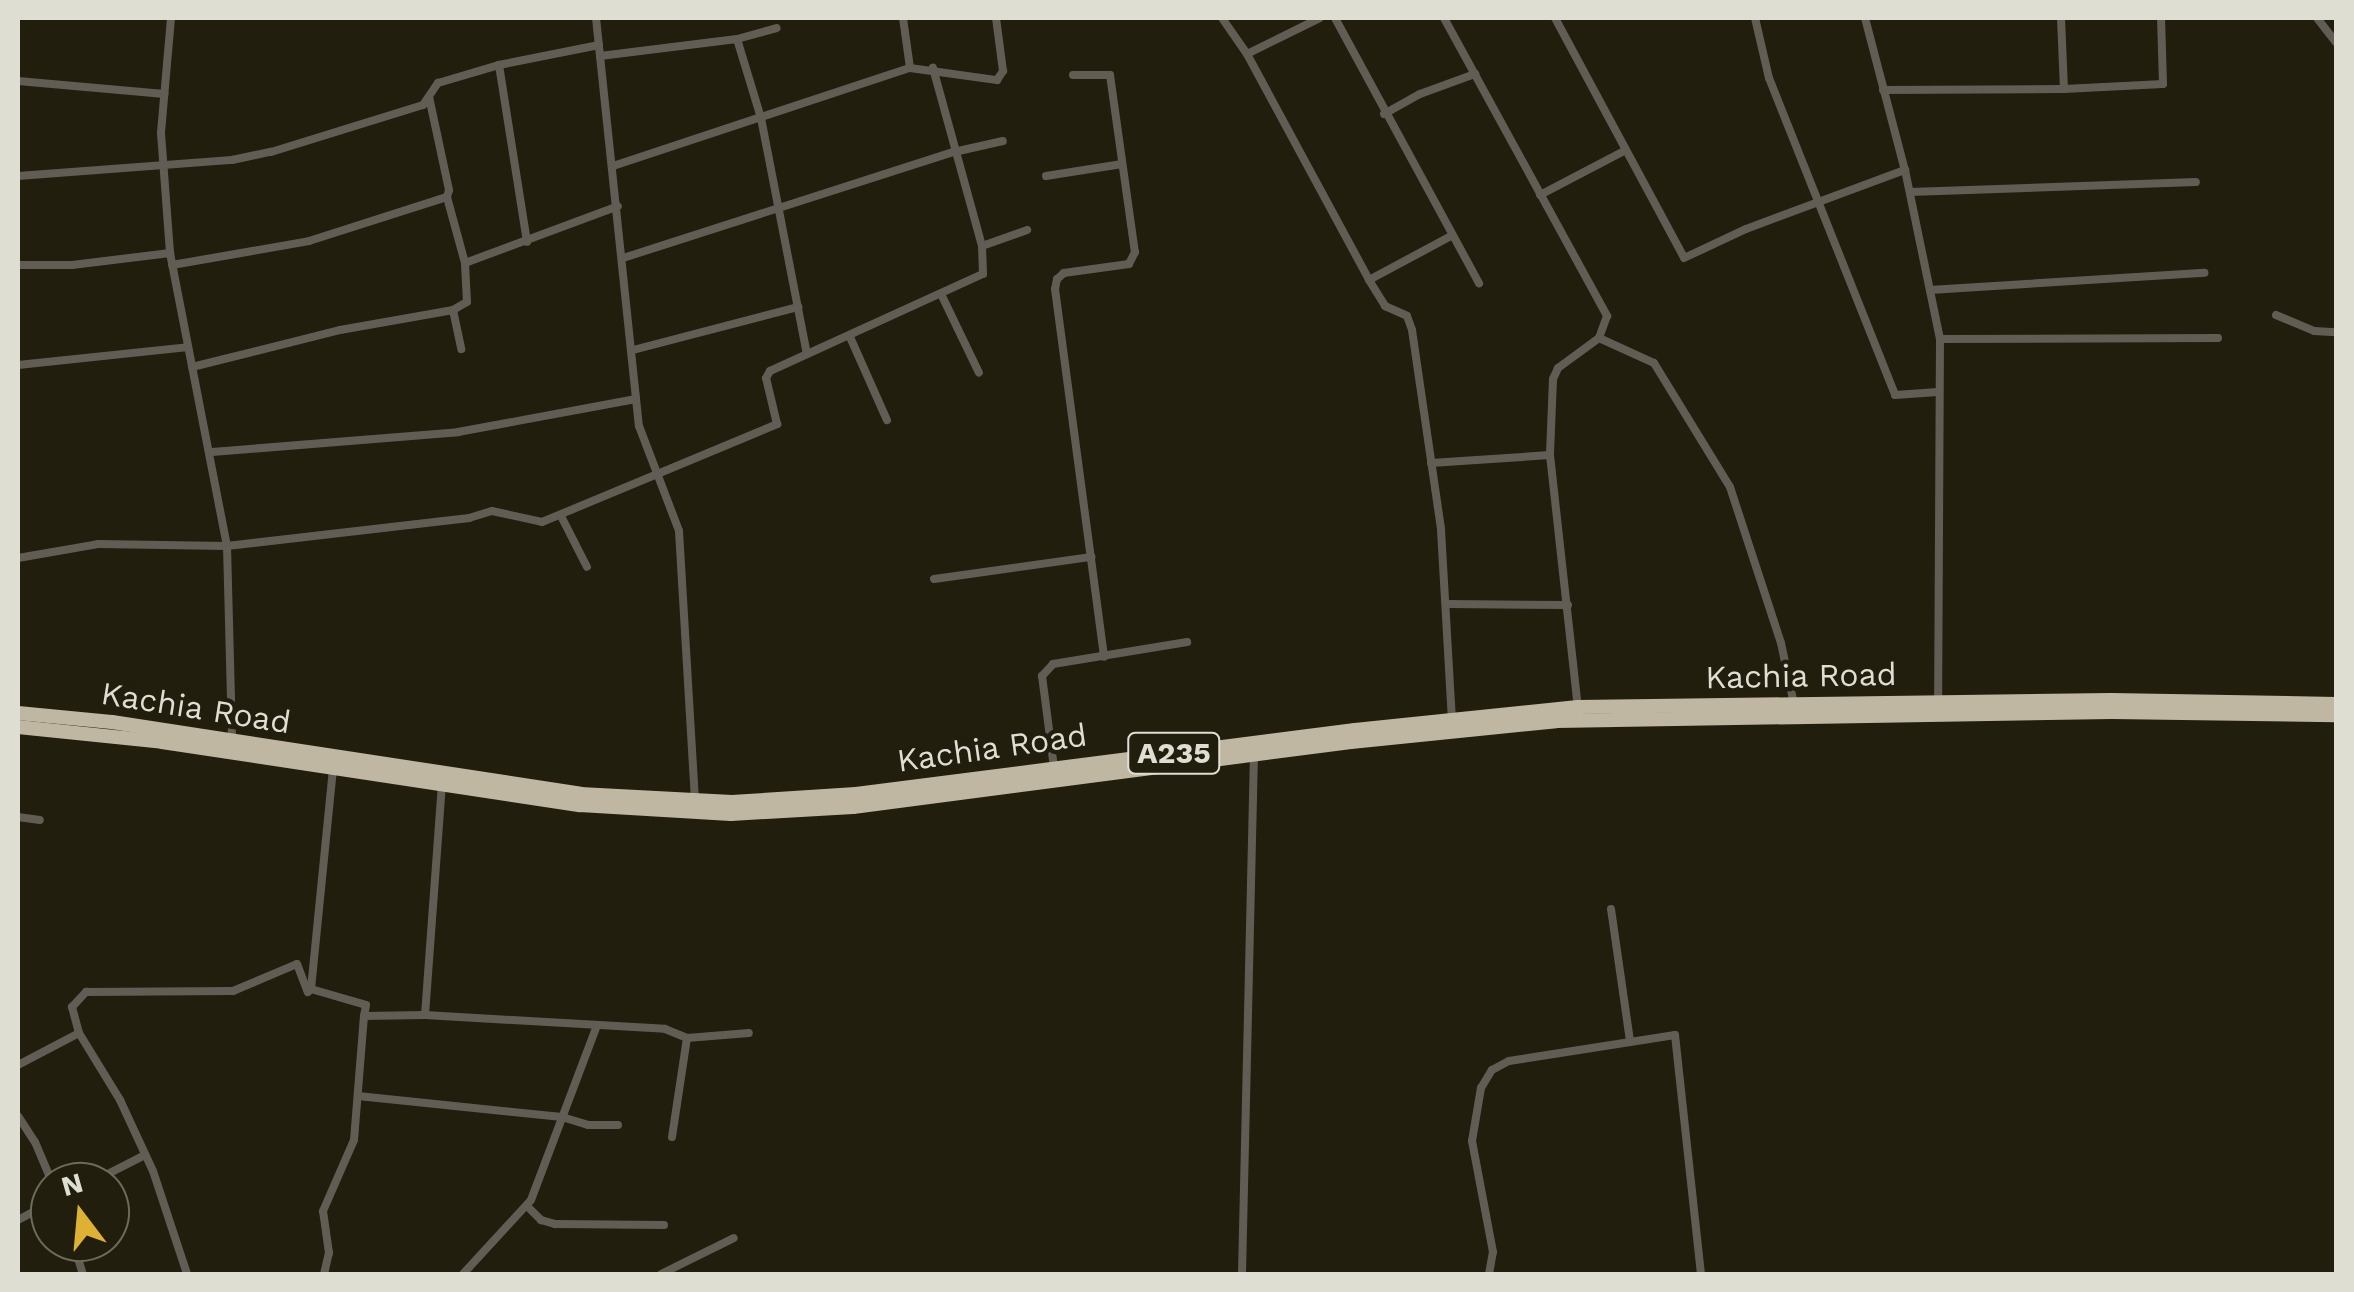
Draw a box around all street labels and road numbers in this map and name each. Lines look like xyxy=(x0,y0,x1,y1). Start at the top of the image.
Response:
street label: Kachia Road xyxy=(1705,655,1897,697)
street label: Kachia Road xyxy=(98,674,294,742)
street label: Kachia Road xyxy=(894,716,1090,780)
road number: A235 xyxy=(1126,728,1222,778)

